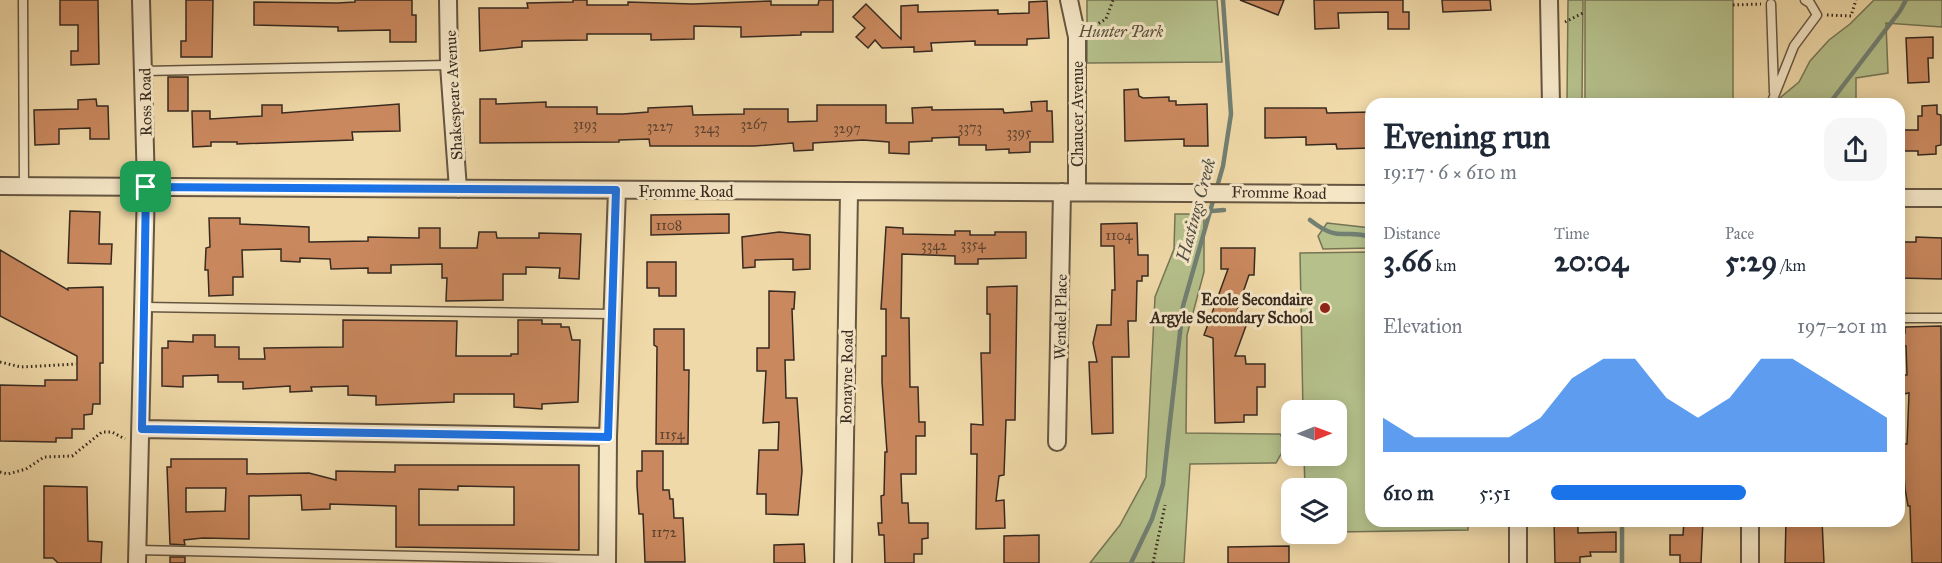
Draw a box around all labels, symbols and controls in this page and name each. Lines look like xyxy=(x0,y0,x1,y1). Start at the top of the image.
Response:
park label: Hunter Park xyxy=(1078,22,1163,41)
street label: Shakespeare Avenue xyxy=(441,29,466,160)
street label: Chaucer Avenue xyxy=(1068,61,1087,167)
street label: Ross Road xyxy=(135,68,156,136)
house number: 3193 xyxy=(573,116,597,133)
house number: 3267 xyxy=(740,116,768,133)
text: Evening run xyxy=(1383,117,1550,157)
house number: 3227 xyxy=(647,118,673,135)
button: share xyxy=(1824,118,1887,181)
house number: 3373 xyxy=(958,119,982,136)
house number: 3243 xyxy=(694,120,720,137)
house number: 3297 xyxy=(833,120,861,137)
house number: 3395 xyxy=(1006,124,1032,141)
water label: Hastings Creek xyxy=(1171,156,1220,265)
text: 19:17 · 6 × 610 m xyxy=(1383,160,1517,184)
pin xyxy=(120,161,171,212)
icon: arrive xyxy=(129,170,162,203)
street label: Fromme Road xyxy=(638,182,734,201)
street label: Fromme Road xyxy=(1231,182,1327,203)
house number: 1108 xyxy=(656,217,682,234)
text: Distance xyxy=(1383,224,1440,243)
text: Time xyxy=(1554,224,1589,243)
text: Pace xyxy=(1725,224,1754,243)
house number: 1104 xyxy=(1106,227,1134,244)
house number: 3354 xyxy=(960,236,987,253)
house number: 3342 xyxy=(921,237,947,254)
text: 3.66 xyxy=(1383,243,1432,279)
text: 20:04 xyxy=(1554,243,1628,279)
text: 5:29 xyxy=(1725,243,1777,279)
text: km xyxy=(1432,256,1456,275)
text: /km xyxy=(1777,256,1806,275)
street label: Wendel Place xyxy=(1050,274,1071,360)
place label: Ecole Secondaire Argyle Secondary School xyxy=(1149,290,1314,328)
marker: Ecole Secondaire Argyle Secondary School xyxy=(1318,301,1332,315)
text: Elevation xyxy=(1383,314,1462,338)
text: 197–201 m xyxy=(1797,314,1887,338)
street label: Ronayne Road xyxy=(836,329,857,425)
north arrow xyxy=(1281,400,1347,466)
map controls xyxy=(1281,400,1347,544)
house number: 1154 xyxy=(660,426,686,443)
button: layers xyxy=(1281,478,1347,544)
text: 610 m xyxy=(1383,481,1434,505)
text: 5:51 xyxy=(1479,481,1511,505)
house number: 1172 xyxy=(651,524,677,541)

